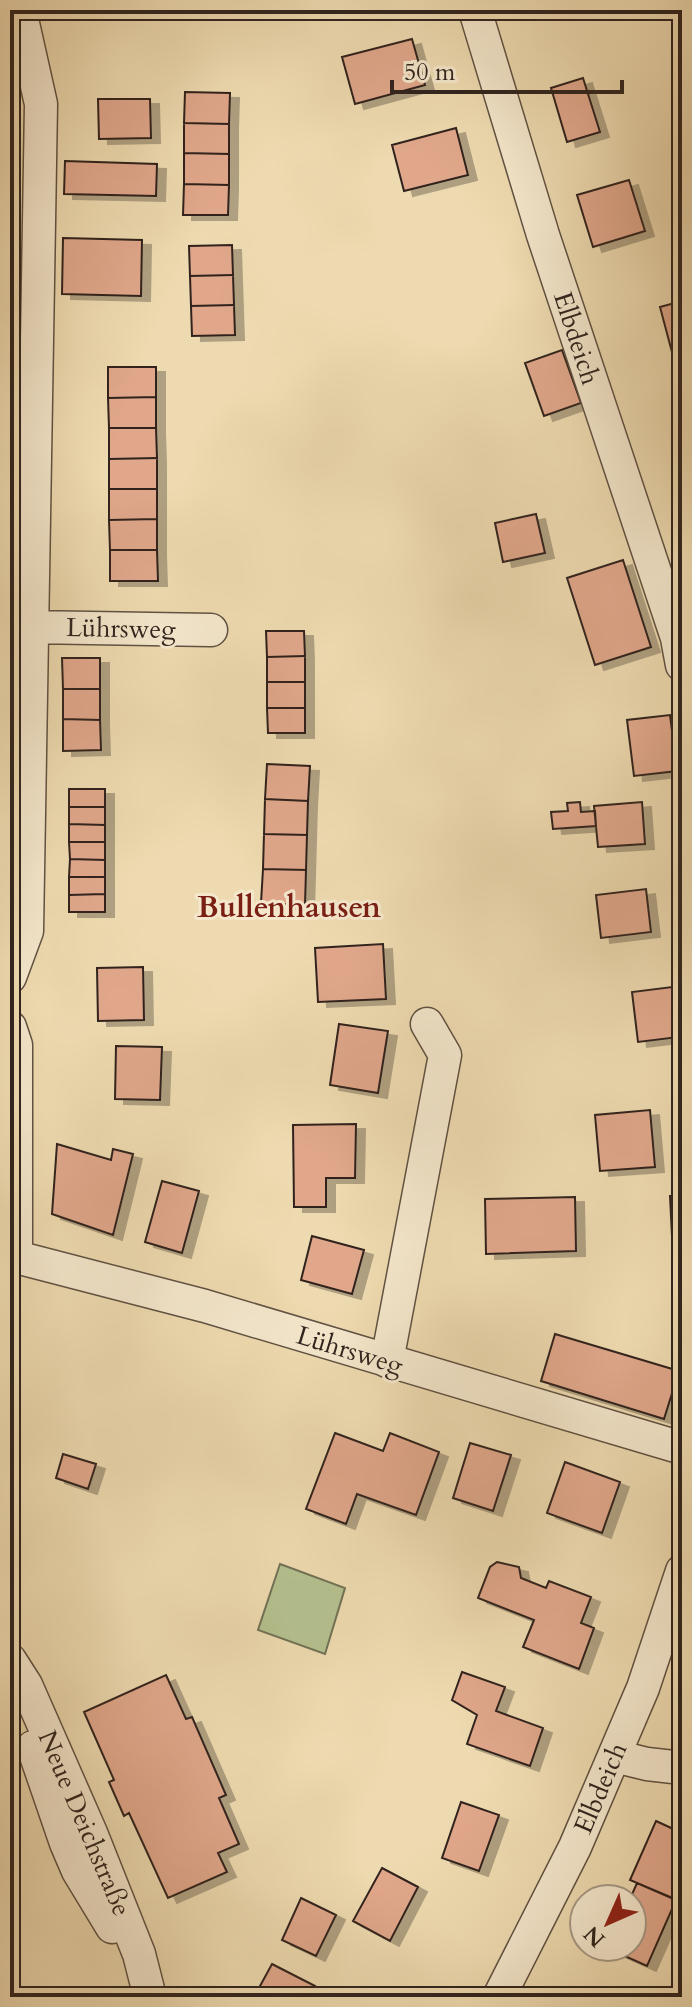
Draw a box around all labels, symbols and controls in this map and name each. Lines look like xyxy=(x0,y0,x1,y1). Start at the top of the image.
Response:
scale bar xyxy=(392,44,622,94)
text: 50 m xyxy=(404,56,456,89)
street label: Elbdeich xyxy=(545,287,608,389)
street label: Lührsweg xyxy=(66,610,177,647)
district label: Bullenhausen xyxy=(197,887,381,928)
street label: Lührsweg xyxy=(292,1318,408,1383)
street label: Neue Deichstraße xyxy=(30,1725,139,1921)
street label: Elbdeich xyxy=(566,1737,635,1839)
north arrow xyxy=(568,1883,648,1963)
text: N xyxy=(577,1919,612,1954)

